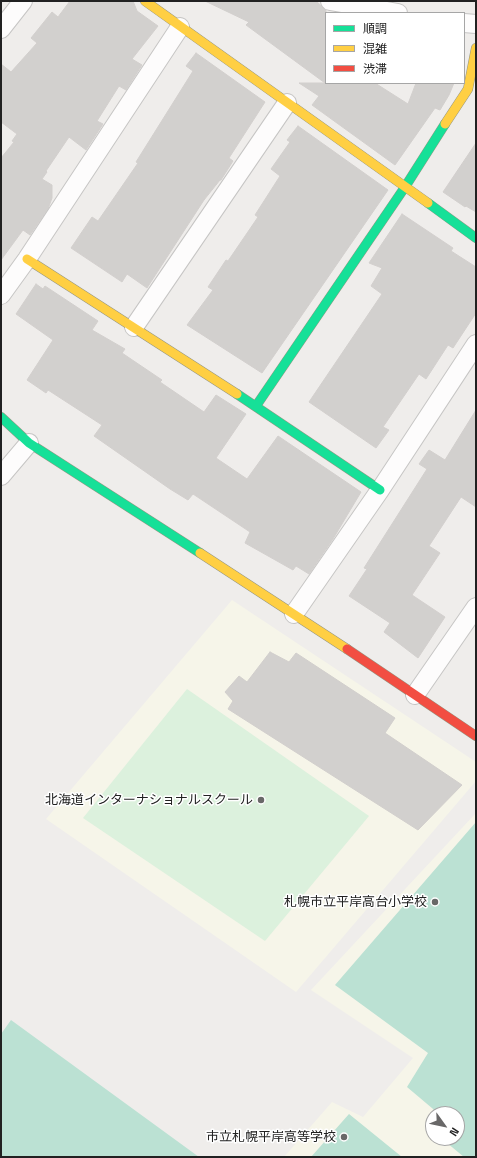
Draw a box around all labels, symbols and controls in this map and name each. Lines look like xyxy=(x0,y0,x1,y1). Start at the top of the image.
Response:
legend xyxy=(325,12,465,84)
text: 順調 xyxy=(363,21,387,37)
text: 混雑 xyxy=(363,41,387,57)
text: 渋滞 xyxy=(363,61,387,77)
place label: 北海道インターナショナルスクール xyxy=(45,792,253,808)
marker: 北海道インターナショナルスクール xyxy=(256,795,266,805)
place label: 札幌市立平岸高台小学校 xyxy=(284,894,427,910)
marker: 札幌市立平岸高台小学校 xyxy=(430,897,440,907)
north arrow xyxy=(425,1106,465,1146)
text: N xyxy=(446,1125,462,1139)
place label: 市立札幌平岸高等学校 xyxy=(206,1129,336,1145)
marker: 市立札幌平岸高等学校 xyxy=(339,1132,349,1142)

